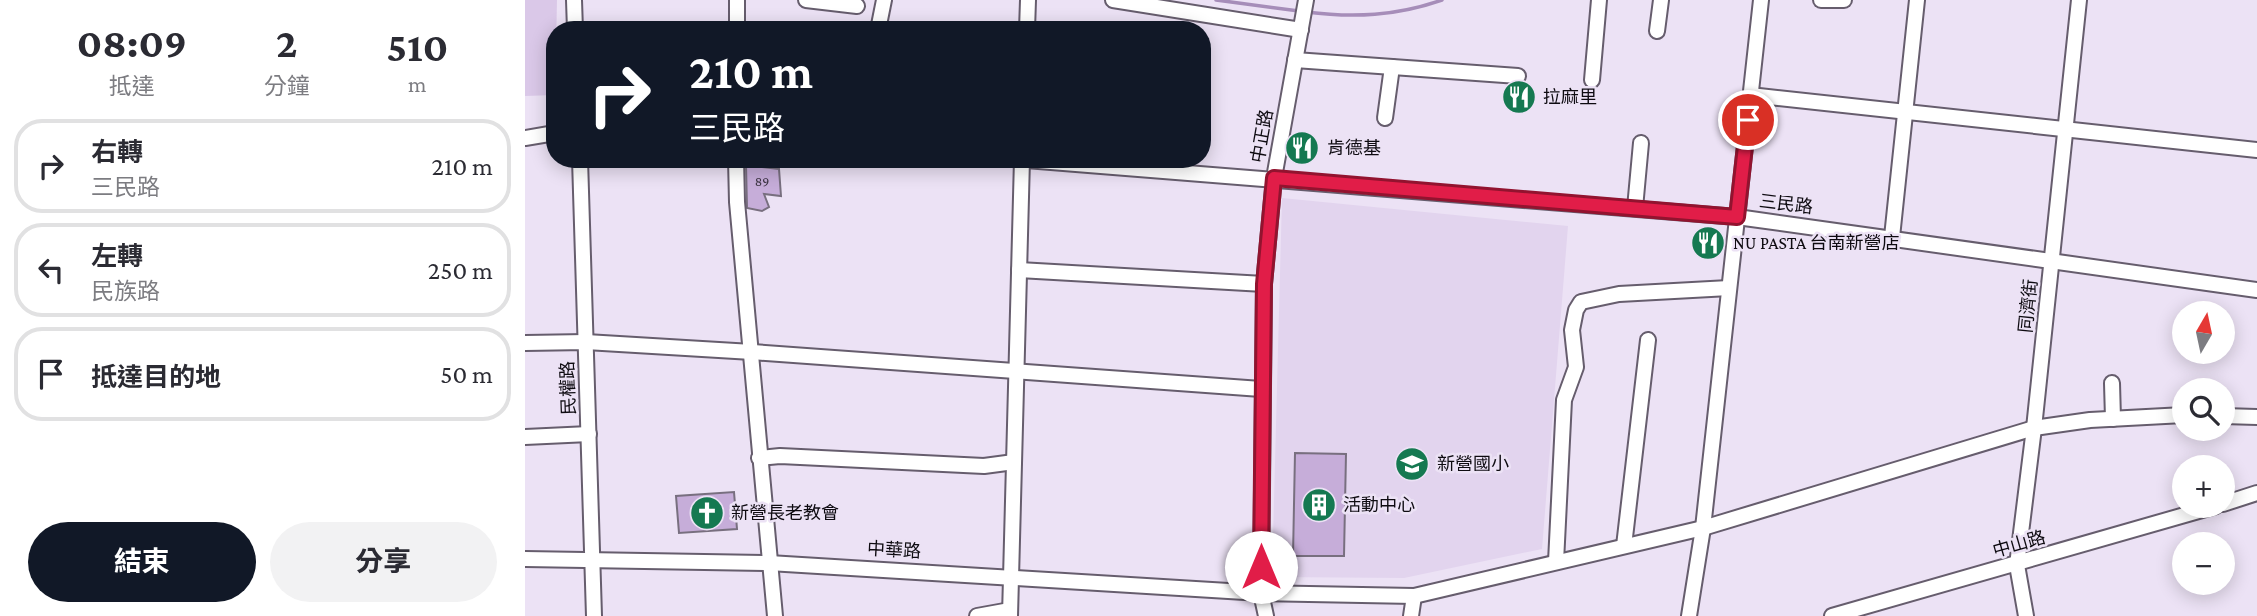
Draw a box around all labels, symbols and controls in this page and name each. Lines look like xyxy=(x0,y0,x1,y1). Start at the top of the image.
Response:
text: 08:09 xyxy=(77,19,187,66)
text: 2 xyxy=(276,19,297,66)
text: 510 xyxy=(387,23,448,70)
text: 210 m xyxy=(689,44,813,99)
icon: right xyxy=(574,49,665,140)
text: m xyxy=(408,71,427,97)
text: 抵達 xyxy=(109,73,155,99)
text: 分鐘 xyxy=(264,73,310,99)
restaurant icon: 拉麻里 xyxy=(1500,78,1538,116)
place label: 拉麻里 xyxy=(1543,87,1597,107)
pin xyxy=(1718,90,1778,150)
icon: arrive xyxy=(1729,101,1767,139)
street label: 中正路 xyxy=(1247,108,1277,164)
text: 三民路 xyxy=(689,110,785,146)
restaurant icon: 肯德基 xyxy=(1283,129,1321,167)
text: 右轉 xyxy=(91,138,143,167)
place label: 肯德基 xyxy=(1327,138,1381,158)
icon: right xyxy=(32,147,70,185)
text: 210 m xyxy=(432,152,493,181)
house number: 89 xyxy=(755,173,769,189)
text: 三民路 xyxy=(91,174,160,200)
street label: 三民路 xyxy=(1758,191,1814,217)
restaurant icon: NU PASTA 台南新營店 xyxy=(1689,224,1727,262)
place label: NU PASTA 台南新營店 xyxy=(1733,233,1900,253)
text: 左轉 xyxy=(91,242,143,271)
icon: left xyxy=(32,251,70,289)
text: 250 m xyxy=(428,256,493,285)
text: 民族路 xyxy=(91,278,160,304)
street label: 同濟街 xyxy=(2015,278,2041,334)
north arrow xyxy=(2172,301,2235,364)
map controls xyxy=(2172,301,2235,595)
icon: arrive xyxy=(32,355,70,393)
text: 50 m xyxy=(440,360,493,389)
street label: 民權路 xyxy=(557,361,579,415)
text: 抵達目的地 xyxy=(91,363,221,392)
button: search xyxy=(2172,378,2235,441)
school or university icon: 新營國小 xyxy=(1393,445,1431,483)
place label: 新營國小 xyxy=(1437,454,1509,474)
button: + xyxy=(2172,455,2235,518)
building icon: 活動中心 xyxy=(1300,486,1338,524)
church icon: 新營長老教會 xyxy=(688,494,726,532)
place label: 活動中心 xyxy=(1343,495,1415,515)
place label: 新營長老教會 xyxy=(731,503,839,523)
button: 結束 xyxy=(28,522,256,602)
button: 分享 xyxy=(270,522,497,602)
street label: 中山路 xyxy=(1990,527,2048,561)
position arrow xyxy=(1224,530,1298,604)
button: − xyxy=(2172,532,2235,595)
street label: 中華路 xyxy=(867,539,921,561)

